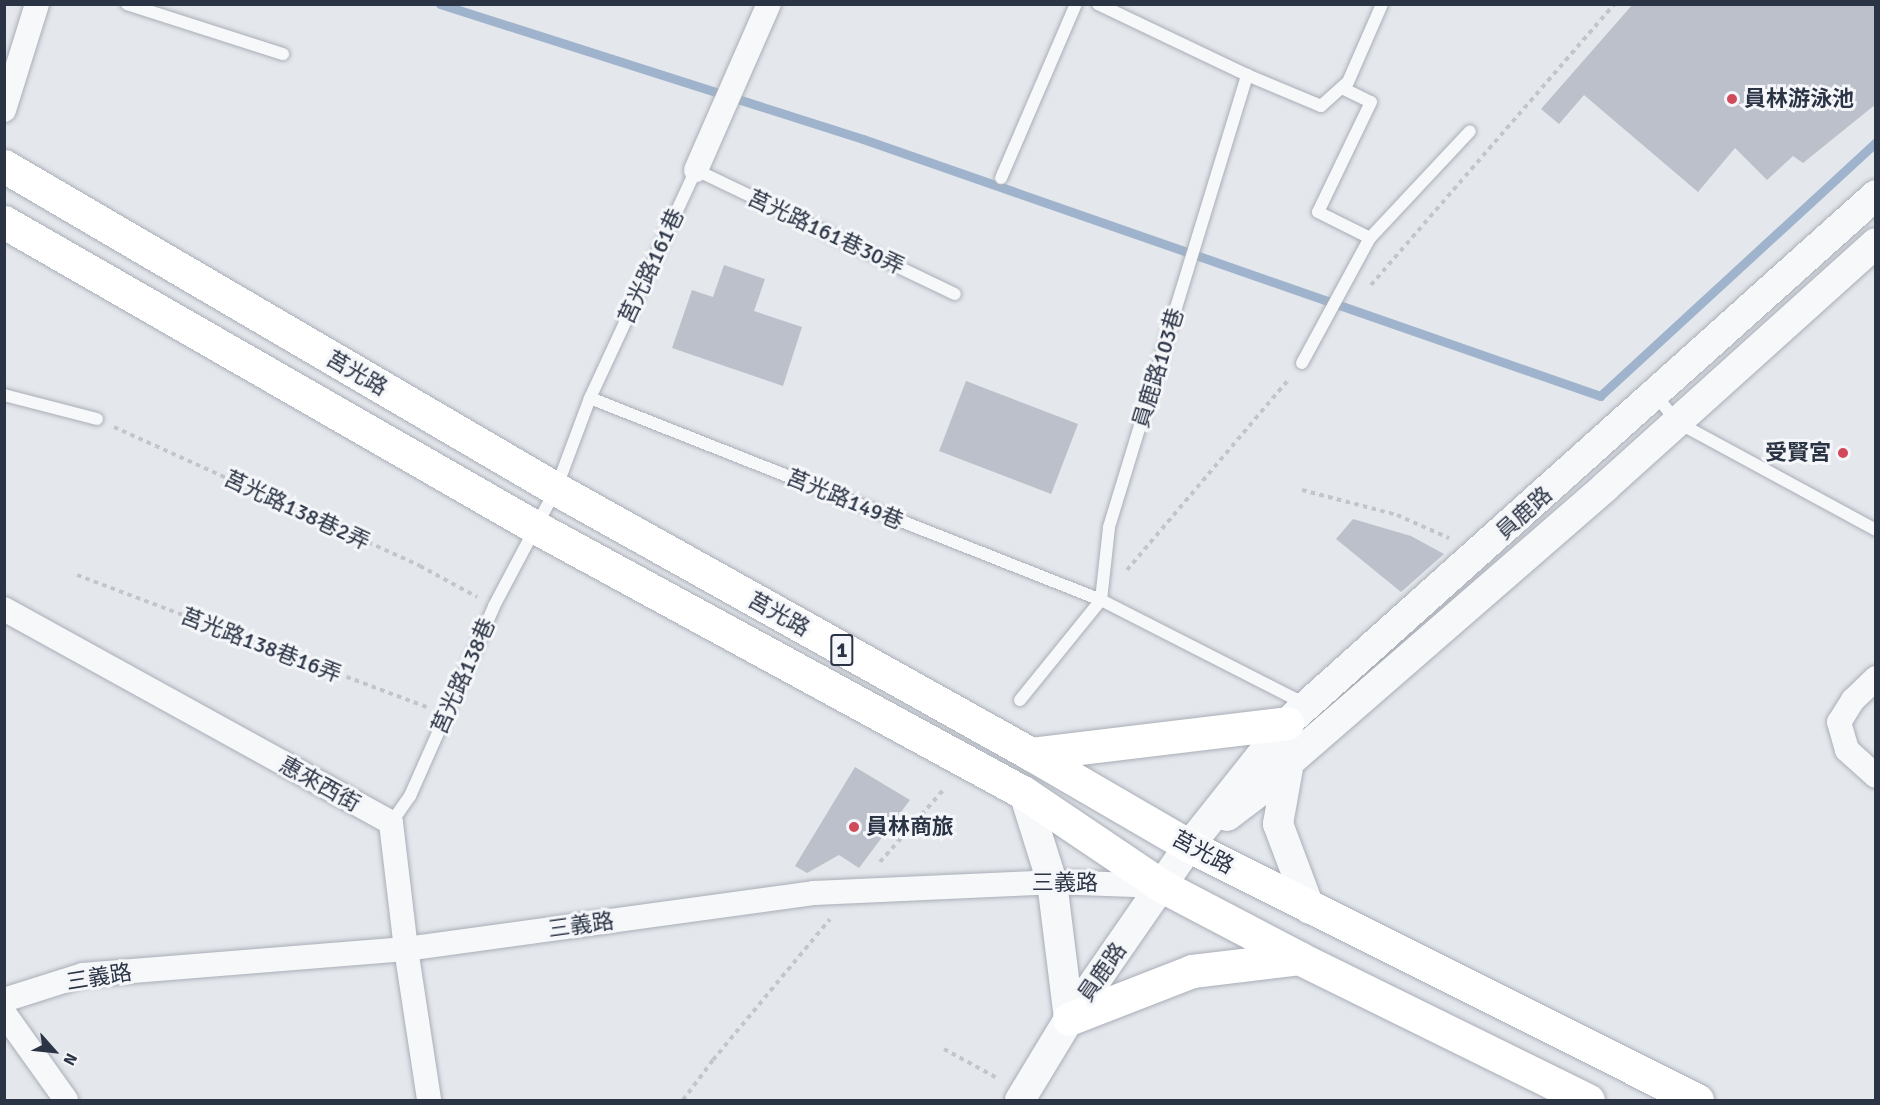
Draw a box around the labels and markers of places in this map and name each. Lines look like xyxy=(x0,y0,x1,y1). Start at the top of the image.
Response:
place label: 員林游泳池 xyxy=(1744,86,1854,112)
marker: 員林游泳池 xyxy=(1725,92,1739,106)
place label: 受賢宮 xyxy=(1765,440,1831,466)
marker: 受賢宮 xyxy=(1836,446,1850,460)
place label: 員林商旅 xyxy=(866,814,954,840)
marker: 員林商旅 xyxy=(847,820,861,834)

